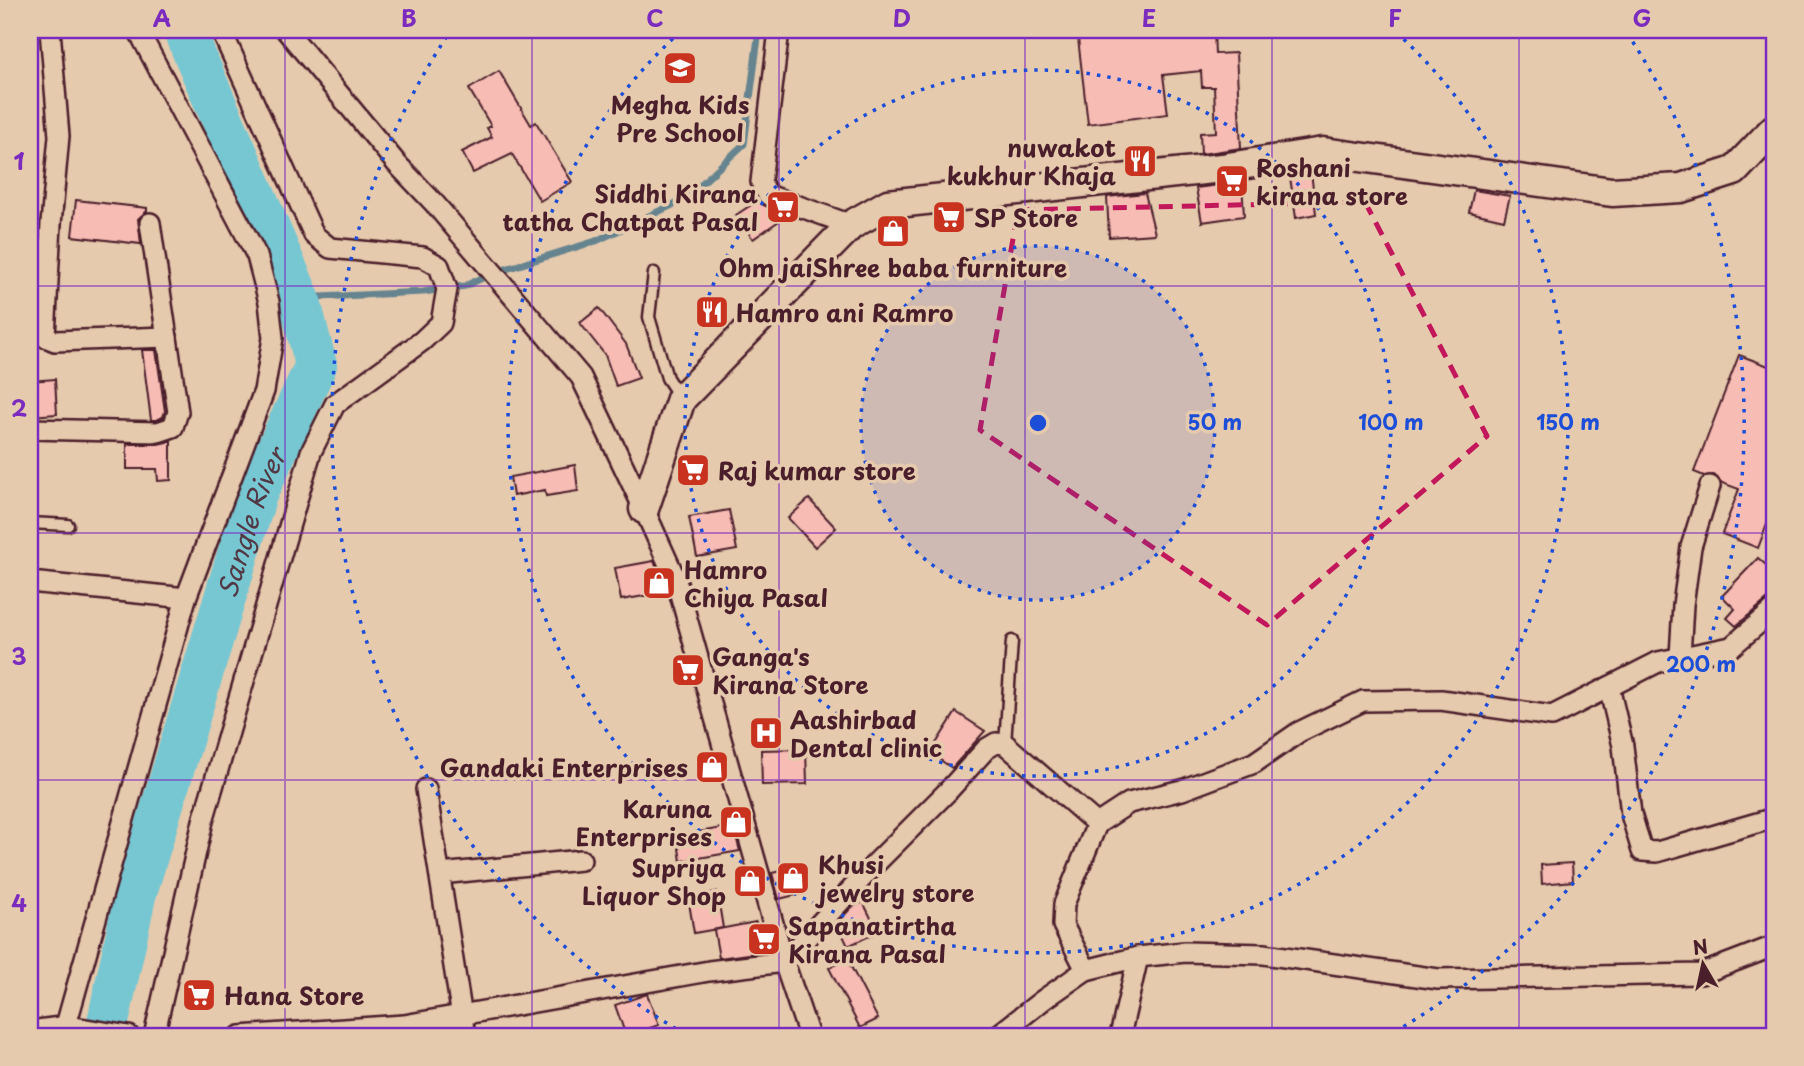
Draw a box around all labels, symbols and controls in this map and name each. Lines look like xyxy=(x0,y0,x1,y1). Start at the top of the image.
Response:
text: A xyxy=(153,0,171,35)
text: B xyxy=(401,0,417,35)
text: C xyxy=(646,0,664,35)
text: D xyxy=(893,0,911,35)
text: E xyxy=(1142,0,1156,35)
text: F xyxy=(1388,0,1402,35)
text: G xyxy=(1633,0,1651,35)
school or university icon: Megha Kids Pre School xyxy=(661,49,699,87)
place label: Megha Kids Pre School xyxy=(611,86,749,150)
place label: nuwakot kukhur Khaja xyxy=(947,129,1116,193)
restaurant icon: nuwakot kukhur Khaja xyxy=(1121,142,1159,180)
text: 1 xyxy=(14,143,25,178)
place label: Roshani kirana store xyxy=(1256,149,1408,213)
supermarket icon: Roshani kirana store xyxy=(1213,162,1251,200)
place label: Siddhi Kirana tatha Chatpat Pasal xyxy=(503,175,758,239)
supermarket icon: Siddhi Kirana tatha Chatpat Pasal xyxy=(764,188,802,226)
supermarket icon: SP Store xyxy=(930,198,968,236)
place label: SP Store xyxy=(974,199,1078,235)
shop icon: Ohm jaiShree baba furniture xyxy=(874,212,912,250)
place label: Ohm jaiShree baba furniture xyxy=(719,249,1067,285)
restaurant icon: Hamro ani Ramro xyxy=(693,293,731,331)
place label: Hamro ani Ramro xyxy=(736,294,953,330)
text: 2 xyxy=(11,390,27,425)
text: 50 m xyxy=(1188,405,1242,437)
text: 100 m xyxy=(1358,405,1424,437)
text: 150 m xyxy=(1536,405,1600,437)
centre of rings xyxy=(1026,411,1050,435)
water label: Sangle River xyxy=(207,439,296,602)
supermarket icon: Raj kumar store xyxy=(674,451,712,489)
place label: Raj kumar store xyxy=(718,452,916,488)
place label: Hamro Chiya Pasal xyxy=(684,551,828,615)
shop icon: Hamro Chiya Pasal xyxy=(640,564,678,602)
text: 3 xyxy=(11,638,27,673)
place label: Ganga's Kirana Store xyxy=(712,638,868,702)
text: 200 m xyxy=(1666,647,1736,679)
supermarket icon: Ganga's Kirana Store xyxy=(669,651,707,689)
place label: Aashirbad Dental clinic xyxy=(790,701,942,765)
hospital icon: Aashirbad Dental clinic xyxy=(747,714,785,752)
shop icon: Gandaki Enterprises xyxy=(693,748,731,786)
place label: Gandaki Enterprises xyxy=(440,749,688,785)
place label: Karuna Enterprises xyxy=(576,790,713,854)
shop icon: Karuna Enterprises xyxy=(717,803,755,841)
place label: Khusi jewelry store xyxy=(815,846,975,910)
place label: Supriya Liquor Shop xyxy=(582,849,726,913)
shop icon: Khusi jewelry store xyxy=(774,859,812,897)
shop icon: Supriya Liquor Shop xyxy=(731,862,769,900)
text: 4 xyxy=(11,885,27,920)
place label: Sapanatirtha Kirana Pasal xyxy=(788,907,956,971)
supermarket icon: Sapanatirtha Kirana Pasal xyxy=(745,920,783,958)
north arrow xyxy=(1668,930,1738,1000)
text: N xyxy=(1691,931,1710,961)
supermarket icon: Hana Store xyxy=(180,976,218,1014)
place label: Hana Store xyxy=(224,977,364,1013)

